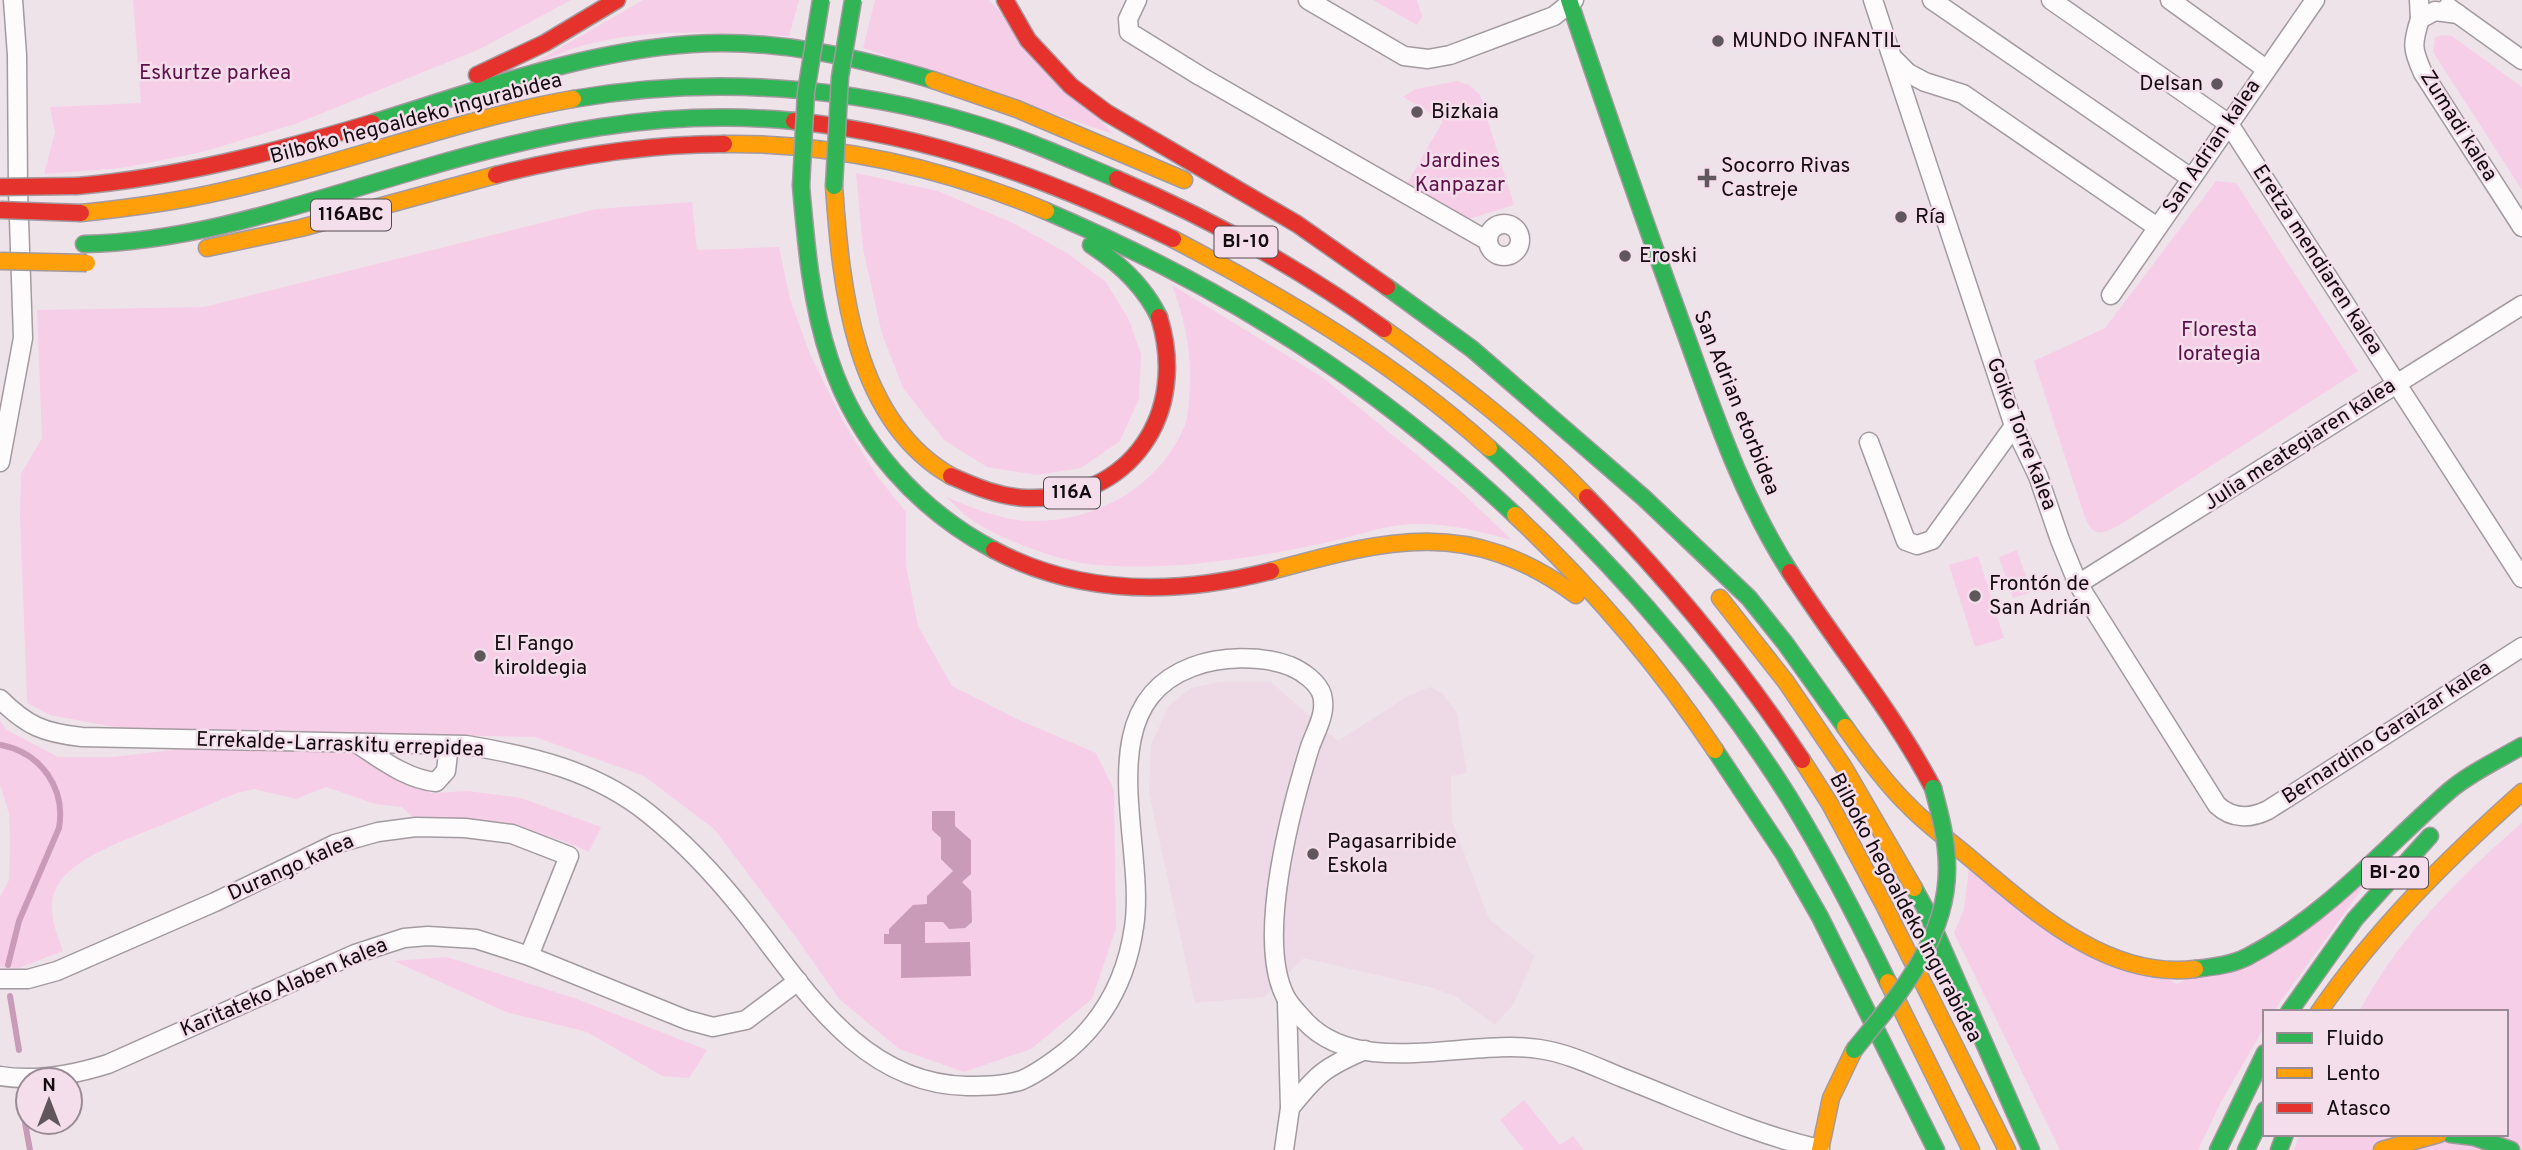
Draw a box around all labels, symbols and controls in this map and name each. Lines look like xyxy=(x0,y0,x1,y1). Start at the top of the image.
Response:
place label: MUNDO INFANTIL xyxy=(1732,28,1901,55)
marker: MUNDO INFANTIL xyxy=(1710,33,1726,49)
park label: Eskurtze parkea xyxy=(139,60,291,87)
street label: Zumadi kalea xyxy=(2413,65,2503,187)
street label: Bilboko hegoaldeko ingurabidea xyxy=(267,67,565,171)
place label: Delsan xyxy=(2139,71,2203,98)
street label: San Adrian kalea xyxy=(2157,75,2267,219)
marker: Delsan xyxy=(2209,76,2225,92)
place label: Bizkaia xyxy=(1431,99,1499,126)
marker: Bizkaia xyxy=(1409,104,1425,120)
park label: Jardines Kanpazar xyxy=(1415,148,1505,199)
place label: Socorro Rivas Castreje xyxy=(1721,153,1850,204)
street label: Eretza mendiaren kalea xyxy=(2245,160,2389,360)
marker: Socorro Rivas Castreje xyxy=(1699,170,1715,186)
road number: 116ABC xyxy=(311,200,391,230)
place label: Ría xyxy=(1915,204,1945,231)
marker: Ría xyxy=(1893,209,1909,225)
road number: BI-10 xyxy=(1214,226,1278,258)
place label: Eroski xyxy=(1639,243,1697,270)
marker: Eroski xyxy=(1617,248,1633,264)
street label: San Adrian etorbidea xyxy=(1687,307,1785,499)
park label: Floresta lorategia xyxy=(2177,317,2261,368)
street label: Goiko Torre kalea xyxy=(1980,354,2062,514)
street label: Julia meategiaren kalea xyxy=(2199,373,2401,517)
road number: 116A xyxy=(1044,478,1100,508)
place label: Frontón de San Adrián xyxy=(1989,571,2091,622)
marker: Frontón de San Adrián xyxy=(1967,588,1983,604)
place label: El Fango kiroldegia xyxy=(494,631,587,682)
marker: El Fango kiroldegia xyxy=(472,648,488,664)
street label: Bernardino Garaizar kalea xyxy=(2277,655,2497,811)
street label: Errekalde-Larraskitu errepidea xyxy=(195,726,485,764)
street label: Bilboko hegoaldeko ingurabidea xyxy=(1822,769,1988,1047)
street label: Durango kalea xyxy=(224,828,358,908)
place label: Pagasarribide Eskola xyxy=(1327,829,1457,880)
marker: Pagasarribide Eskola xyxy=(1305,846,1321,862)
road number: BI-20 xyxy=(2362,858,2428,888)
street label: Karitateko Alaben kalea xyxy=(176,932,392,1044)
legend xyxy=(2263,1010,2508,1136)
text: Fluido xyxy=(2326,1026,2384,1053)
text: Lento xyxy=(2326,1061,2380,1088)
north arrow xyxy=(14,1066,84,1136)
text: N xyxy=(42,1074,56,1098)
text: Atasco xyxy=(2326,1096,2391,1123)

